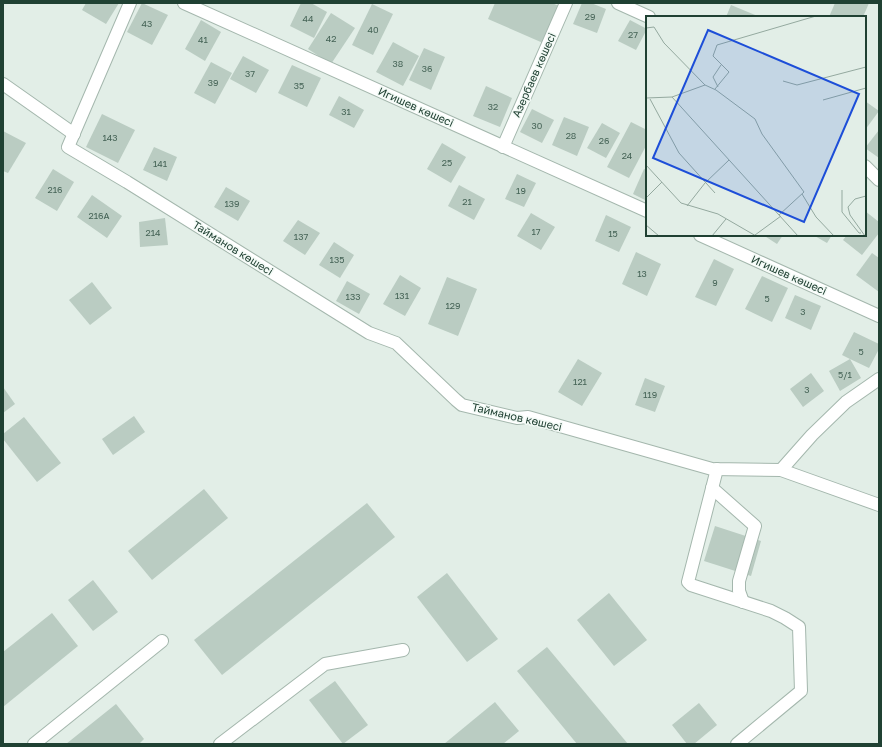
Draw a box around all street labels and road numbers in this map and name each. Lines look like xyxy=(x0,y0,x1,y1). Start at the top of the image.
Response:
street label: Азербаев көшесі xyxy=(509,30,558,119)
street label: Игишев көшесі xyxy=(376,84,456,129)
street label: Тайманов көшесі xyxy=(191,218,276,278)
street label: Игишев көшесі xyxy=(749,252,829,297)
street label: Тайманов көшесі xyxy=(471,400,563,433)

